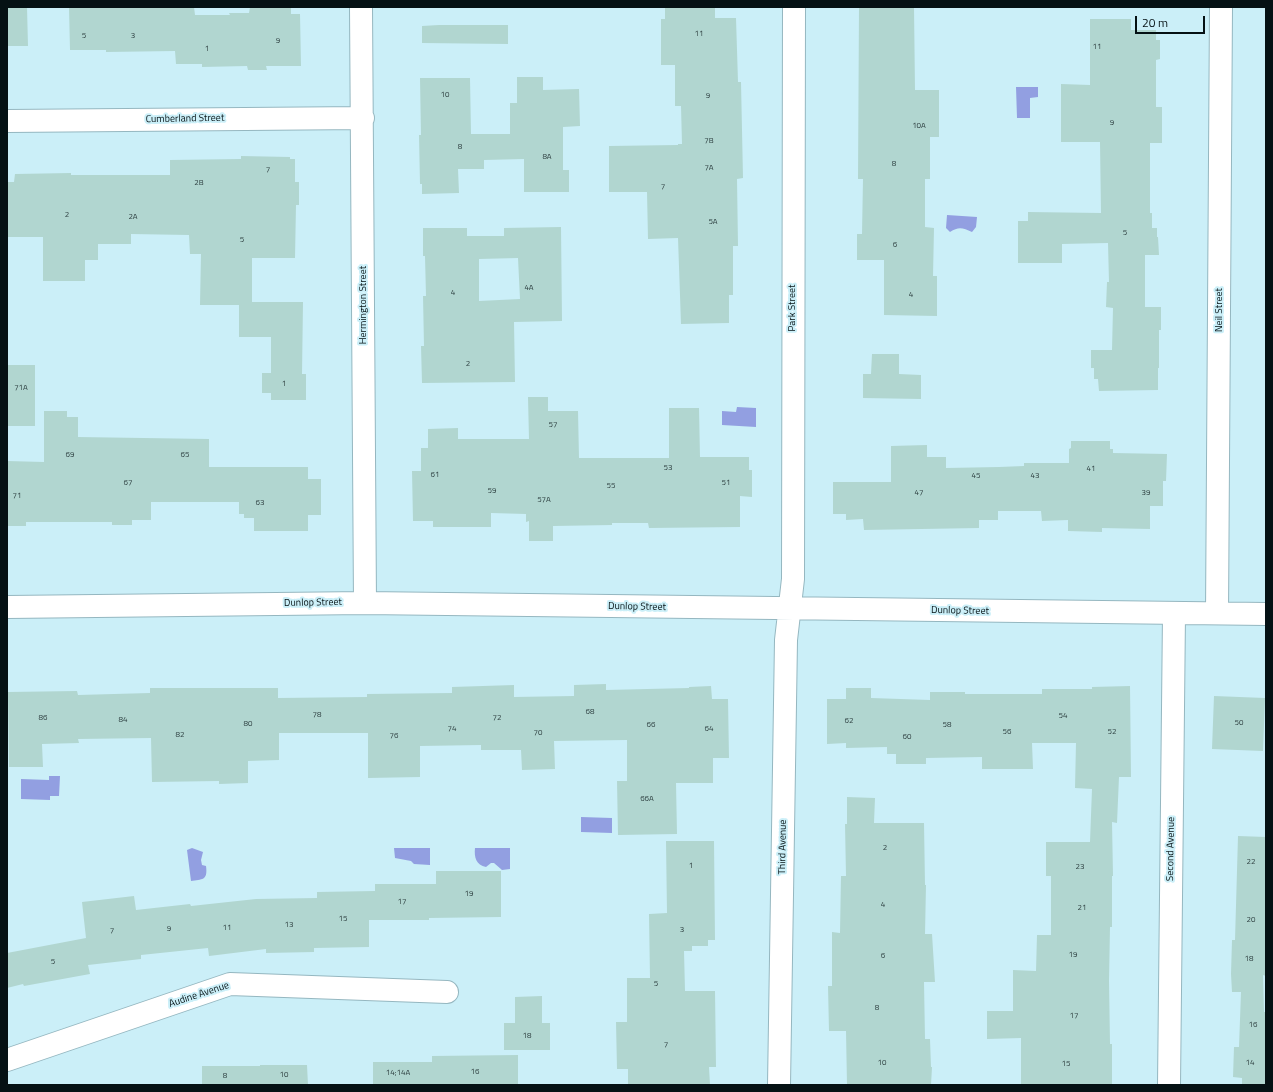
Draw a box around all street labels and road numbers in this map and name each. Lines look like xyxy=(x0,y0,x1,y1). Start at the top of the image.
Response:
street label: Cumberland Street xyxy=(146,112,224,126)
street label: Hermington Street xyxy=(358,266,370,344)
street label: Park Street xyxy=(787,284,799,332)
street label: Neil Street xyxy=(1214,288,1226,332)
street label: Dunlop Street xyxy=(284,596,342,610)
street label: Dunlop Street xyxy=(608,600,666,614)
street label: Dunlop Street xyxy=(931,604,989,618)
street label: Second Avenue xyxy=(1164,817,1178,881)
street label: Third Avenue xyxy=(777,819,789,875)
street label: Audine Avenue xyxy=(167,980,231,1010)

